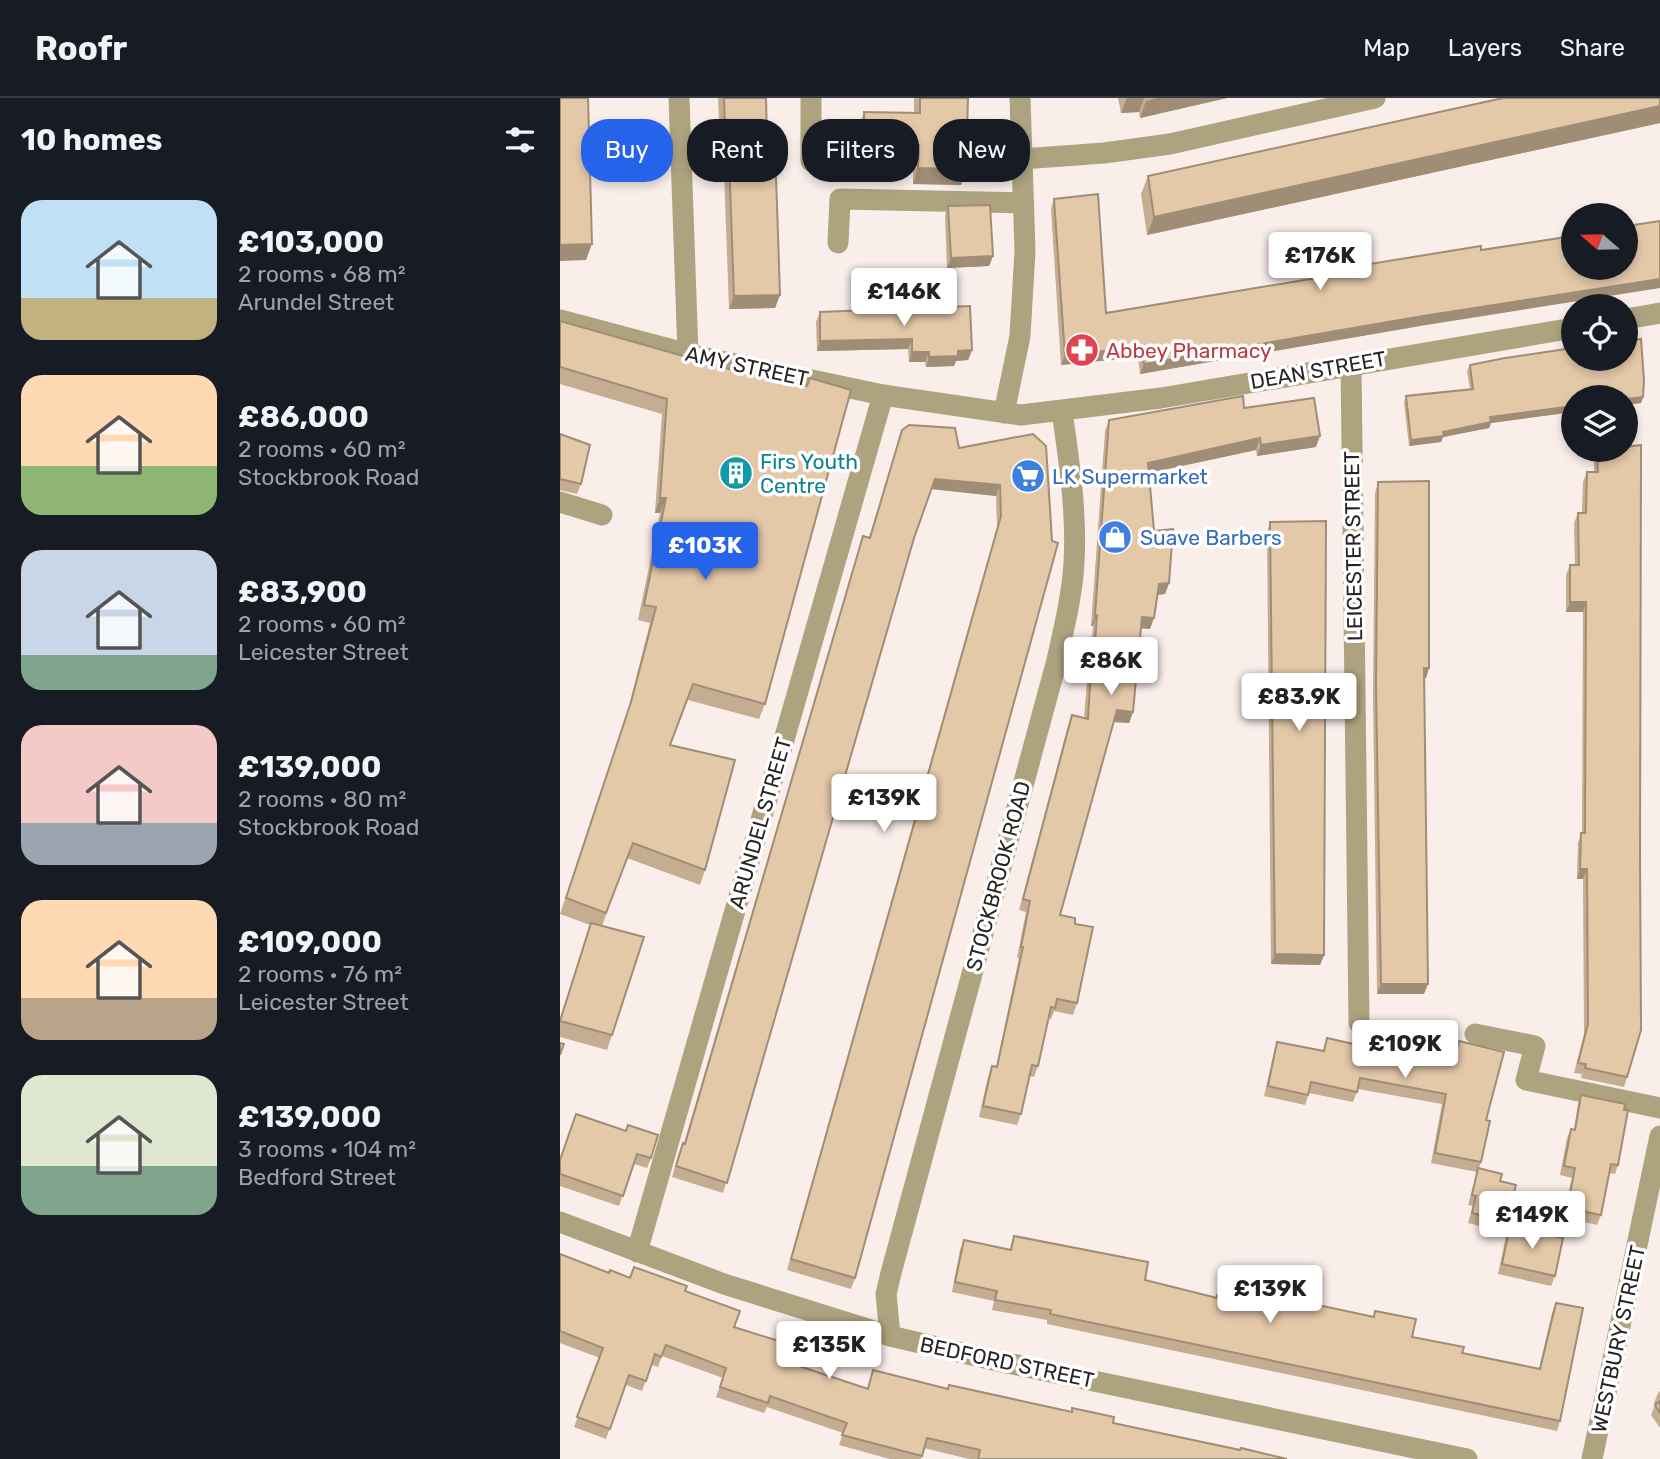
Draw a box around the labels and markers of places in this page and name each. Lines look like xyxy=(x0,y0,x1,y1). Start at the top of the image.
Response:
pin: £176K xyxy=(1271,232,1369,292)
pin: £146K xyxy=(855,268,953,328)
pharmacy icon: Abbey Pharmacy xyxy=(1063,331,1101,369)
place label: Abbey Pharmacy xyxy=(1106,338,1272,363)
place label: Firs Youth Centre xyxy=(760,449,858,498)
building icon: Firs Youth Centre xyxy=(717,454,755,492)
supermarket icon: LK Supermarket xyxy=(1009,457,1047,495)
place label: LK Supermarket xyxy=(1052,464,1208,489)
shop icon: Suave Barbers xyxy=(1096,518,1134,556)
pin: £103K xyxy=(656,522,754,582)
place label: Suave Barbers xyxy=(1140,525,1282,550)
pin: £86K xyxy=(1070,638,1152,697)
pin: £83.9K xyxy=(1242,674,1356,733)
pin: £139K xyxy=(835,774,933,834)
pin: £109K xyxy=(1356,1020,1454,1080)
pin: £149K xyxy=(1483,1192,1581,1251)
pin: £139K xyxy=(1221,1266,1319,1325)
pin: £135K xyxy=(780,1322,878,1381)

